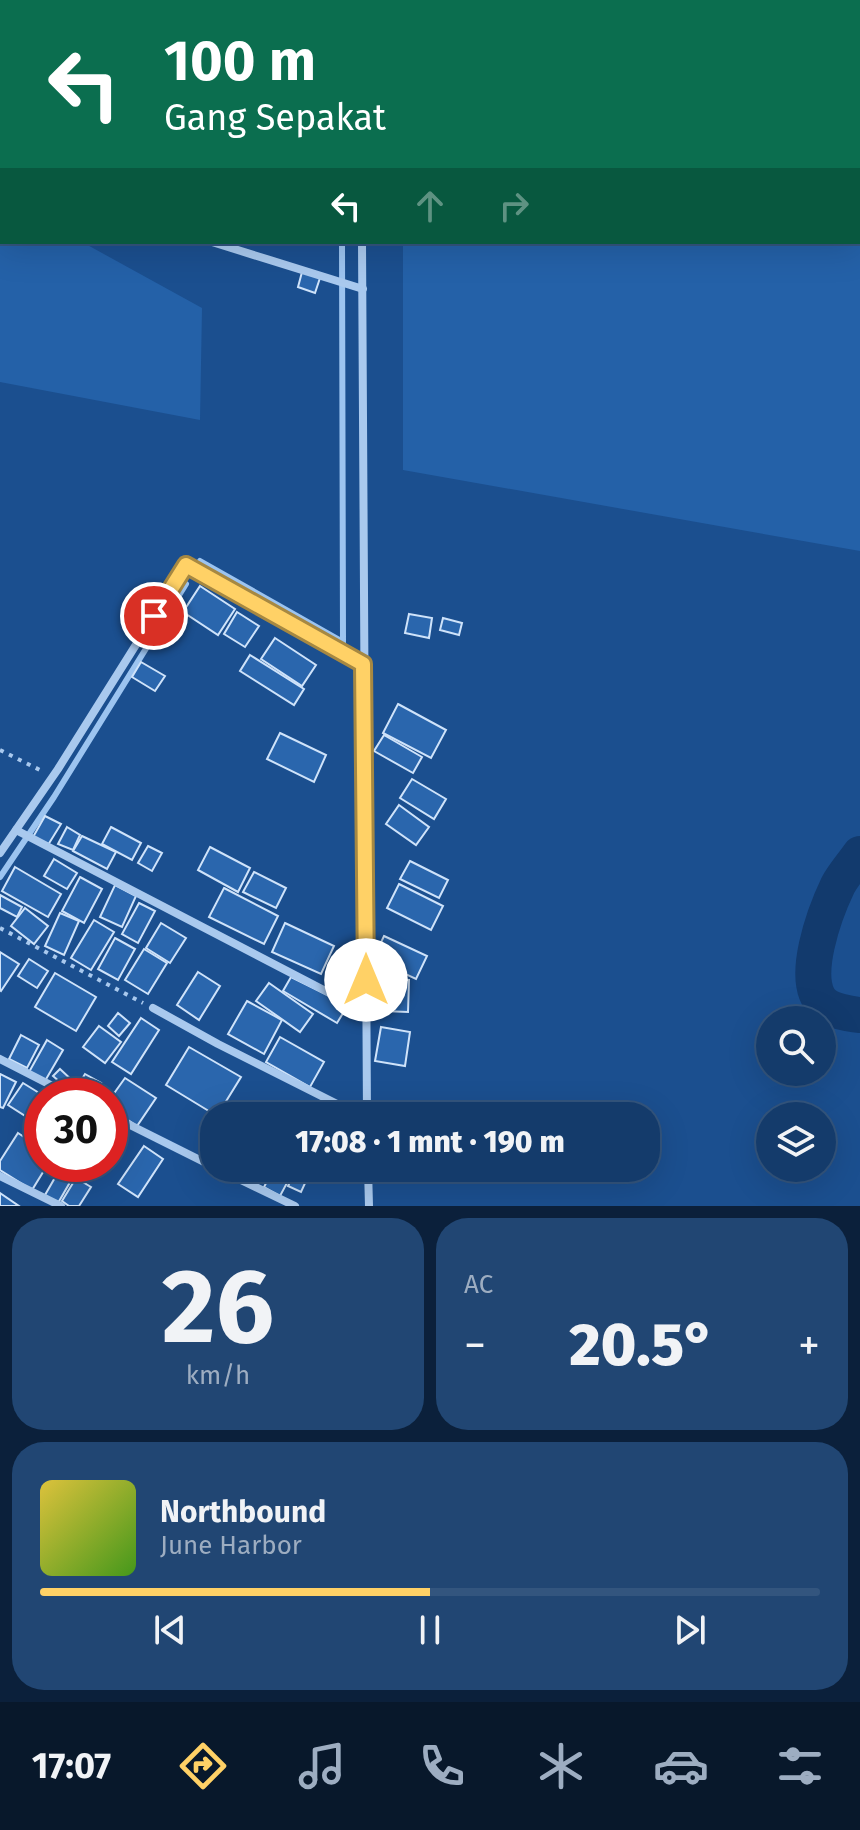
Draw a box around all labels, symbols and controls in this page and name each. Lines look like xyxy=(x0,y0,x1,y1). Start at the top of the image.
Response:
text: 100 m xyxy=(164,28,316,95)
icon: left xyxy=(32,32,136,136)
text: Gang Sepakat xyxy=(164,96,386,140)
icon: left xyxy=(324,184,368,228)
icon: ahead xyxy=(408,184,452,228)
icon: right xyxy=(492,184,536,228)
pin xyxy=(120,582,188,650)
icon: arrive xyxy=(132,594,176,638)
position arrow xyxy=(324,938,408,1022)
map controls xyxy=(756,1006,836,1182)
button: search xyxy=(756,1006,836,1086)
speed limit sign: 30 xyxy=(24,1078,128,1182)
button: layers xyxy=(756,1102,836,1182)
text: 17:08 · 1 mnt · 190 m xyxy=(295,1124,565,1160)
text: 26 xyxy=(162,1245,274,1370)
text: AC xyxy=(464,1269,493,1300)
text: 20.5° xyxy=(569,1309,715,1381)
text: − xyxy=(464,1319,486,1372)
text: + xyxy=(798,1319,820,1372)
text: km/h xyxy=(186,1360,250,1391)
text: Northbound xyxy=(160,1494,326,1530)
text: June Harbor xyxy=(160,1530,302,1561)
icon: previous xyxy=(148,1608,192,1652)
icon: pause xyxy=(408,1608,452,1652)
icon: next xyxy=(668,1608,712,1652)
icon: directions xyxy=(175,1738,231,1794)
icon: music xyxy=(294,1738,350,1794)
icon: phone xyxy=(414,1738,470,1794)
icon: climate xyxy=(533,1738,589,1794)
icon: car xyxy=(653,1738,709,1794)
icon: filters xyxy=(772,1738,828,1794)
text: 17:07 xyxy=(32,1744,111,1788)

